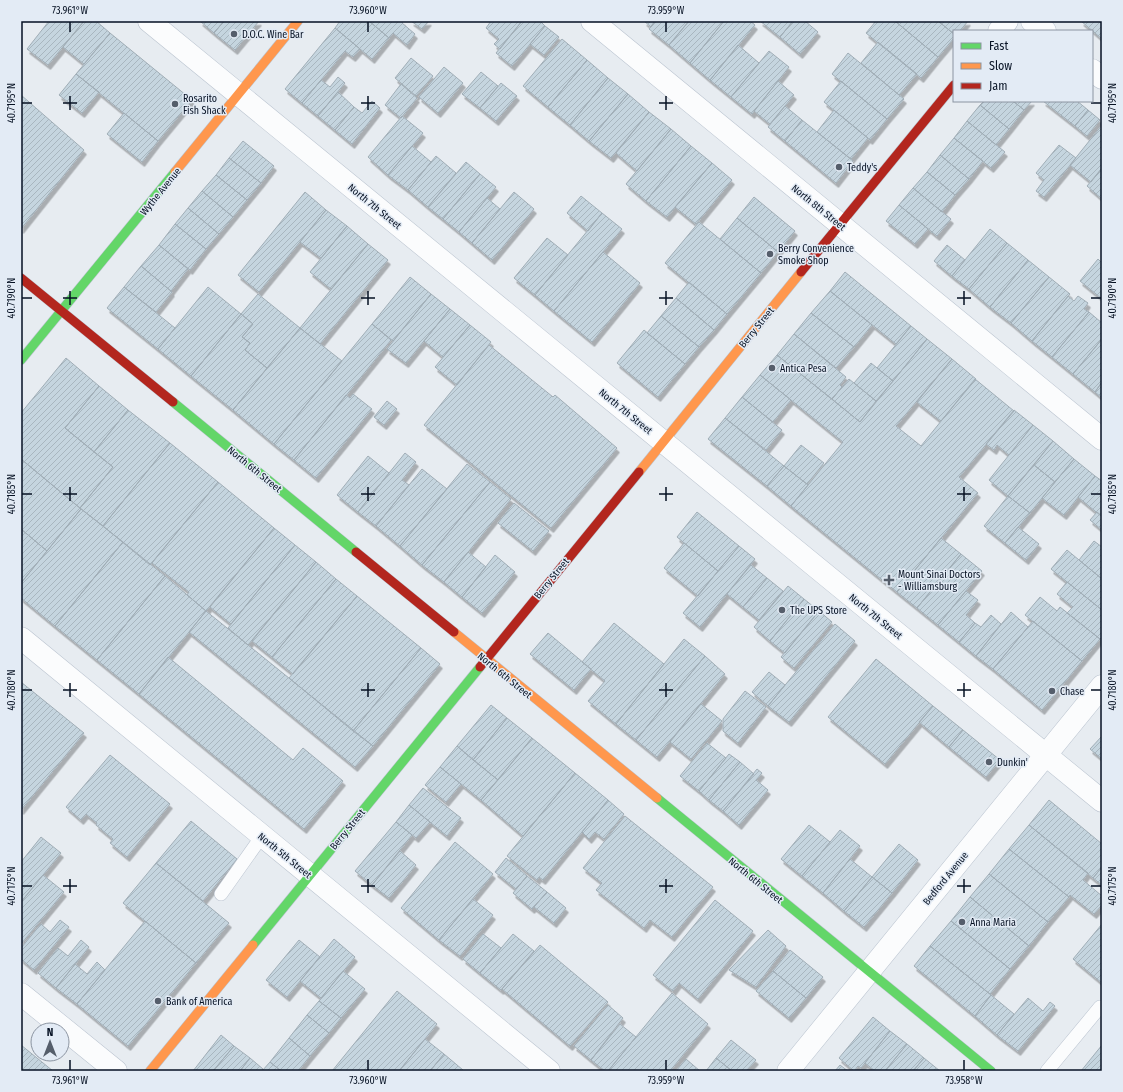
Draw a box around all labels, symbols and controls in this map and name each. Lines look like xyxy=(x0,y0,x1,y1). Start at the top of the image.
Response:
text: 73.961°W xyxy=(52,5,88,17)
text: 73.960°W xyxy=(349,5,387,17)
text: 73.959°W xyxy=(648,5,685,17)
marker: D.O.C. Wine Bar xyxy=(229,29,239,39)
place label: D.O.C. Wine Bar xyxy=(242,29,304,41)
legend xyxy=(953,30,1093,102)
text: Fast xyxy=(989,39,1008,53)
text: Slow xyxy=(989,59,1012,73)
text: Jam xyxy=(989,79,1007,93)
text: 40.7195°N xyxy=(6,83,18,123)
text: 40.7195°N xyxy=(1107,83,1119,123)
place label: Rosarito Fish Shack xyxy=(183,93,226,117)
marker: Rosarito Fish Shack xyxy=(170,99,180,109)
marker: Teddy's xyxy=(834,162,844,172)
place label: Teddy's xyxy=(847,162,877,174)
street label: Wythe Avenue xyxy=(138,165,184,218)
street label: North 7th Street xyxy=(345,182,404,232)
street label: North 8th Street xyxy=(789,182,848,234)
place label: Berry Convenience Smoke Shop xyxy=(778,243,854,267)
marker: Berry Convenience Smoke Shop xyxy=(765,249,775,259)
text: 40.7190°N xyxy=(6,278,18,318)
text: 40.7190°N xyxy=(1107,278,1119,318)
street label: Berry Street xyxy=(737,304,777,350)
marker: Antica Pesa xyxy=(767,363,777,373)
place label: Antica Pesa xyxy=(780,363,827,375)
street label: North 7th Street xyxy=(596,387,655,437)
street label: North 6th Street xyxy=(225,444,284,496)
text: 40.7185°N xyxy=(6,474,18,514)
text: 40.7185°N xyxy=(1107,474,1119,514)
street label: Berry Street xyxy=(532,555,572,601)
place label: Mount Sinai Doctors - Williamsburg xyxy=(898,569,980,593)
marker: Mount Sinai Doctors - Williamsburg xyxy=(883,574,895,586)
street label: North 7th Street xyxy=(846,592,905,642)
marker: The UPS Store xyxy=(777,605,787,615)
place label: The UPS Store xyxy=(790,605,847,617)
street label: North 6th Street xyxy=(475,650,534,702)
text: 40.7180°N xyxy=(6,670,18,710)
text: 40.7180°N xyxy=(1107,670,1119,710)
marker: Chase xyxy=(1047,686,1057,696)
place label: Chase xyxy=(1060,686,1084,698)
marker: Dunkin' xyxy=(984,757,994,767)
place label: Dunkin' xyxy=(997,757,1028,769)
street label: Berry Street xyxy=(328,806,368,852)
street label: North 5th Street xyxy=(255,830,314,882)
street label: Bedford Avenue xyxy=(921,850,971,908)
street label: North 6th Street xyxy=(726,855,785,907)
text: 40.7175°N xyxy=(6,866,18,906)
text: 40.7175°N xyxy=(1107,866,1119,906)
marker: Anna Maria xyxy=(957,917,967,927)
place label: Anna Maria xyxy=(970,917,1016,929)
marker: Bank of America xyxy=(153,996,163,1006)
place label: Bank of America xyxy=(166,996,232,1008)
north arrow xyxy=(30,1022,70,1062)
text: N xyxy=(47,1026,53,1039)
text: 73.961°W xyxy=(52,1075,88,1087)
text: 73.960°W xyxy=(349,1075,387,1087)
text: 73.959°W xyxy=(648,1075,685,1087)
text: 73.958°W xyxy=(946,1075,983,1087)

